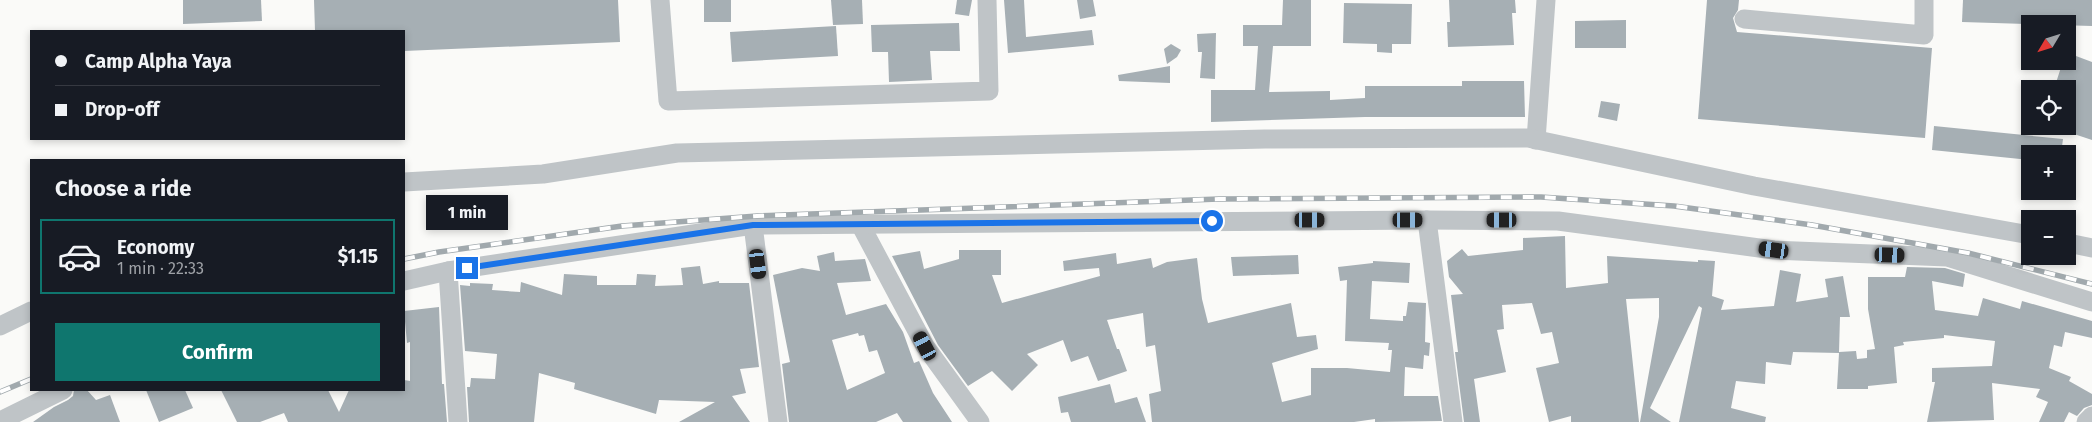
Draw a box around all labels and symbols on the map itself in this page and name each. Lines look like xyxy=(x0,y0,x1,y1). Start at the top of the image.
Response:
north arrow xyxy=(2021,15,2076,70)
callout: 1 min xyxy=(426,196,508,230)
route start xyxy=(1201,210,1223,232)
car xyxy=(1295,213,1325,228)
car xyxy=(1393,213,1423,228)
car xyxy=(1487,213,1517,228)
car xyxy=(1758,240,1789,260)
car xyxy=(1874,247,1905,263)
car xyxy=(748,248,767,280)
route end xyxy=(456,257,478,279)
car xyxy=(911,329,938,363)

